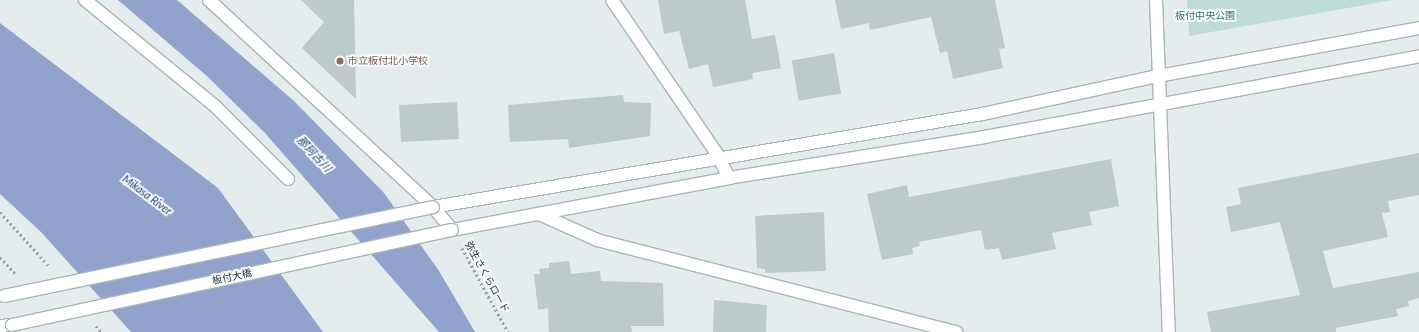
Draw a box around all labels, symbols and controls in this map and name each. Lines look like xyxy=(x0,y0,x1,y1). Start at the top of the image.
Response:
park label: 板付中央公園 xyxy=(1175,10,1235,22)
place label: 市立板付北小学校 xyxy=(348,55,428,67)
marker: 市立板付北小学校 xyxy=(335,56,345,66)
water label: 那珂古川 xyxy=(294,133,334,175)
water label: Mikasa River xyxy=(120,172,174,218)
street label: 弥生さくらロード xyxy=(462,239,512,315)
street label: 板付大橋 xyxy=(211,267,253,287)

